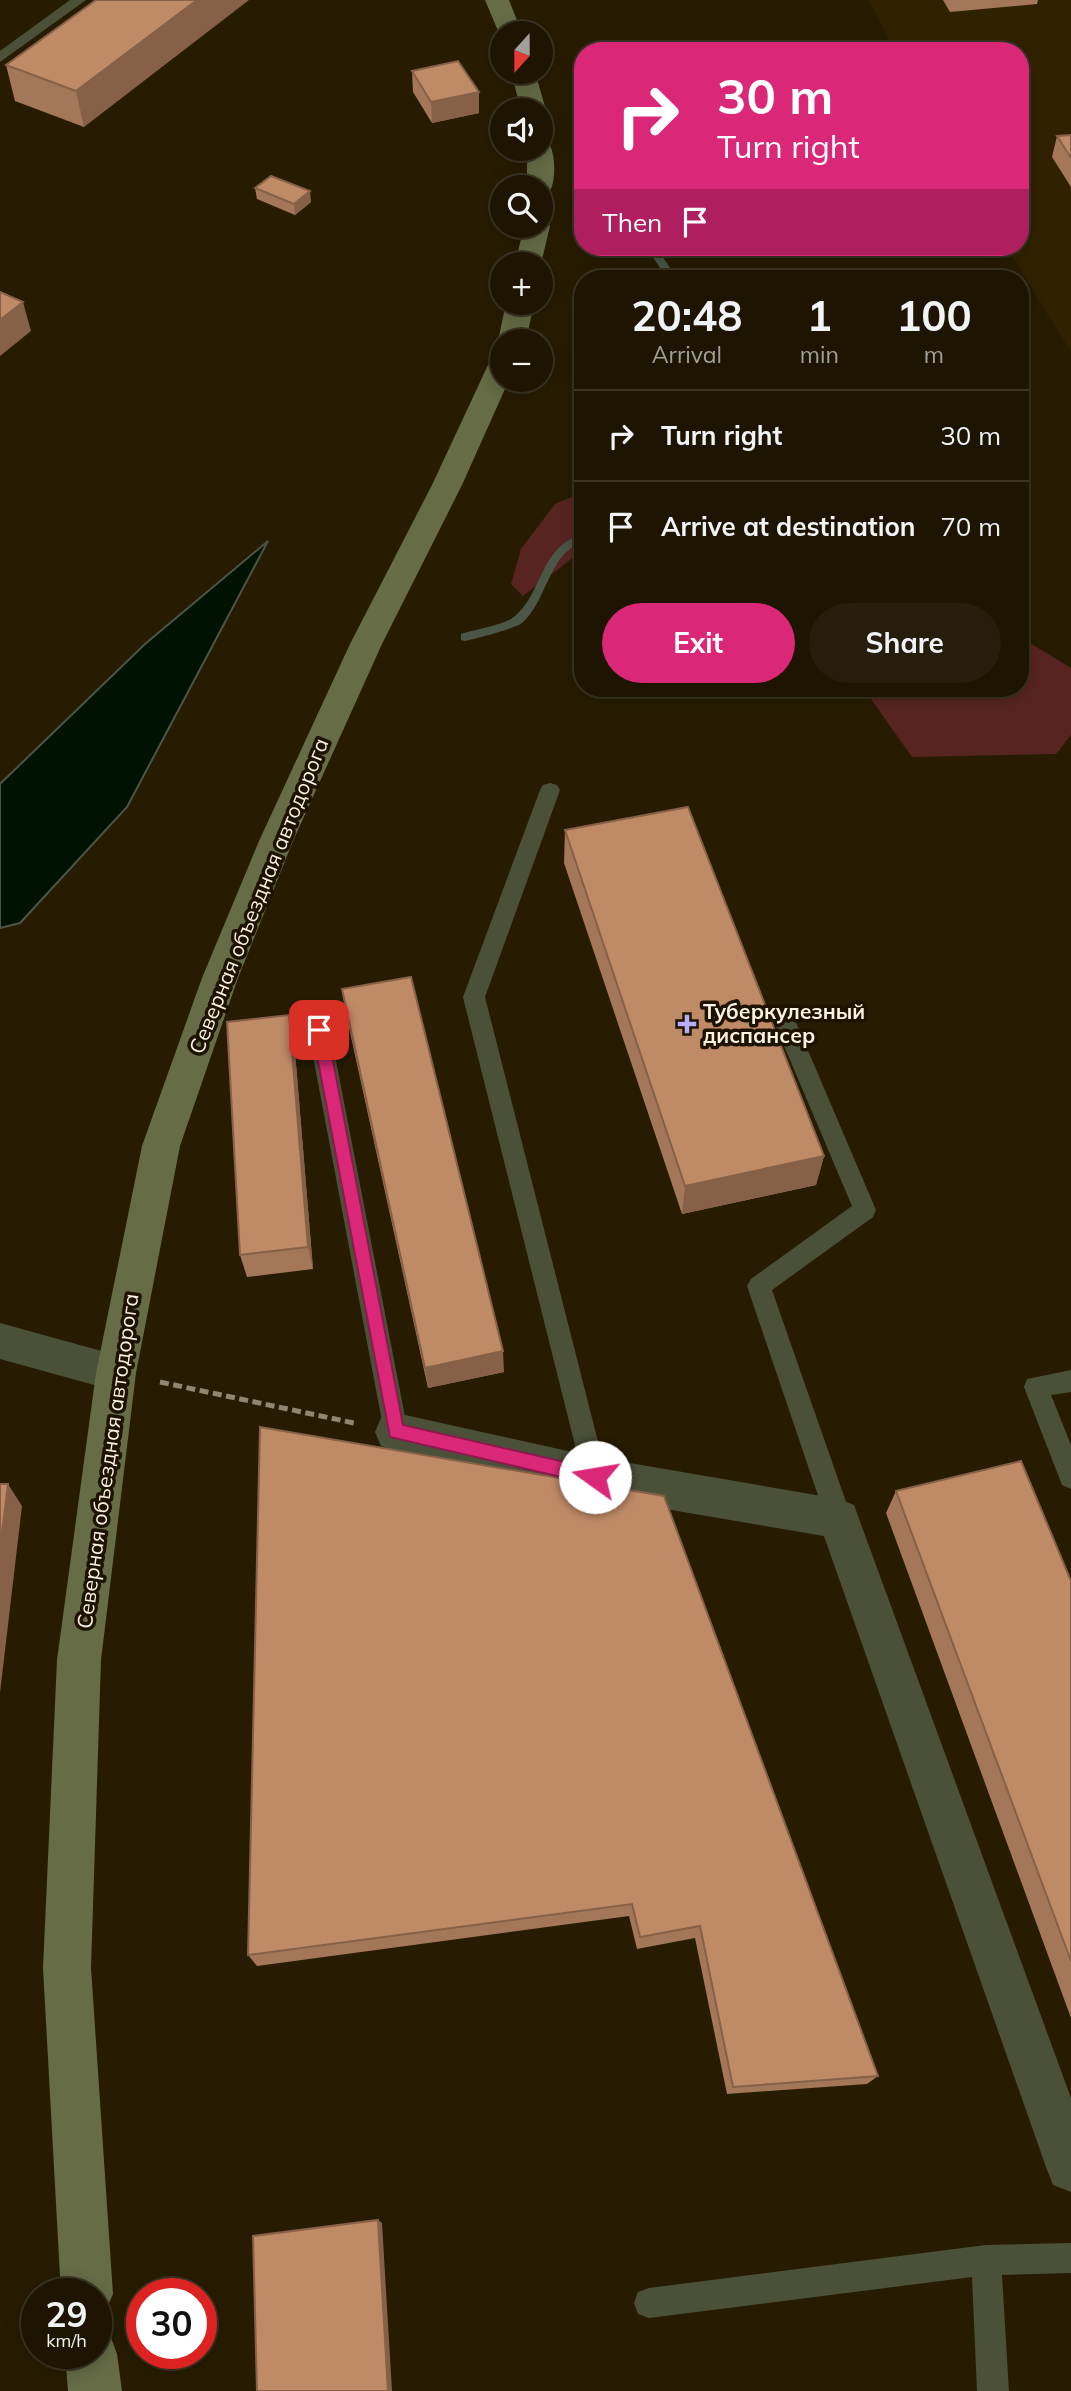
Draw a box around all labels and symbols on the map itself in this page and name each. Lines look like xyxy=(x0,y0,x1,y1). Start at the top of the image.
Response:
north arrow xyxy=(490,21,553,84)
street label: Северная объездная автодорога xyxy=(183,734,333,1057)
place label: Туберкулезный диспансер xyxy=(703,998,865,1048)
pin xyxy=(289,1000,349,1060)
marker: Туберкулезный диспансер xyxy=(677,1014,697,1034)
street label: Северная объездная автодорога xyxy=(71,1292,143,1630)
position arrow xyxy=(558,1440,632,1514)
speed limit sign: 30 xyxy=(126,2278,217,2369)

